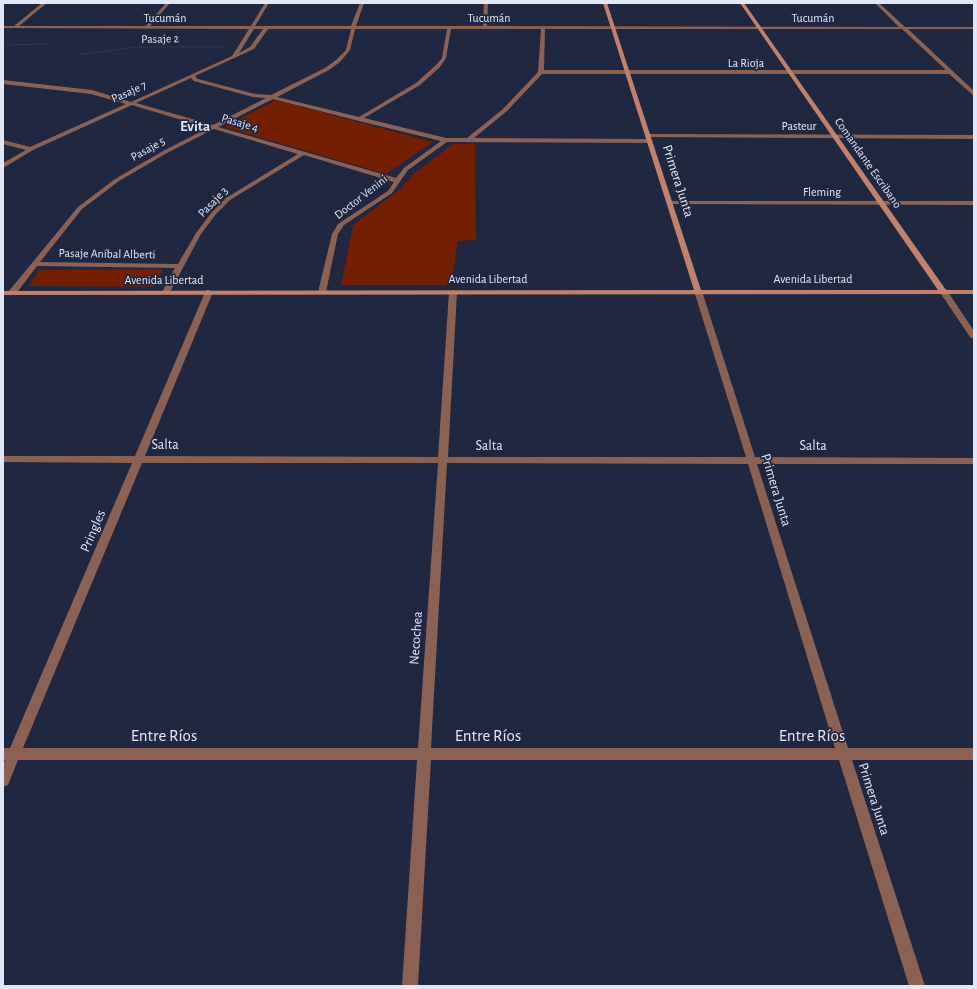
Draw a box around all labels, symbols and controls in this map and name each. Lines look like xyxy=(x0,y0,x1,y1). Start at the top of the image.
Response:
street label: Tucumán xyxy=(144,11,186,25)
street label: Tucumán xyxy=(468,11,510,25)
street label: Tucumán xyxy=(792,11,834,25)
street label: Pasaje 2 xyxy=(141,31,179,47)
street label: La Rioja xyxy=(728,56,764,70)
street label: Pasaje 7 xyxy=(109,78,149,106)
street label: Pasaje 4 xyxy=(220,111,260,135)
street label: Comandante Escribano xyxy=(831,115,905,211)
district label: Evita xyxy=(180,117,210,135)
street label: Pasteur xyxy=(782,119,816,133)
street label: Pasaje 5 xyxy=(128,134,168,164)
street label: Primera Junta xyxy=(658,143,698,219)
street label: Doctor Venini xyxy=(332,172,390,222)
street label: Pasaje 3 xyxy=(195,184,231,220)
street label: Fleming xyxy=(803,185,841,199)
street label: Pasaje Aníbal Alberti xyxy=(58,246,156,262)
street label: Avenida Libertad xyxy=(448,272,528,286)
street label: Avenida Libertad xyxy=(773,272,853,286)
street label: Avenida Libertad xyxy=(124,273,204,287)
street label: Salta xyxy=(151,437,179,453)
street label: Salta xyxy=(475,438,503,454)
street label: Salta xyxy=(799,438,827,454)
street label: Primera Junta xyxy=(757,452,795,528)
street label: Pringles xyxy=(77,507,109,555)
street label: Necochea xyxy=(406,611,426,665)
street label: Entre Ríos xyxy=(131,726,197,746)
street label: Entre Ríos xyxy=(455,726,521,746)
street label: Entre Ríos xyxy=(779,726,845,746)
street label: Primera Junta xyxy=(854,761,894,837)

